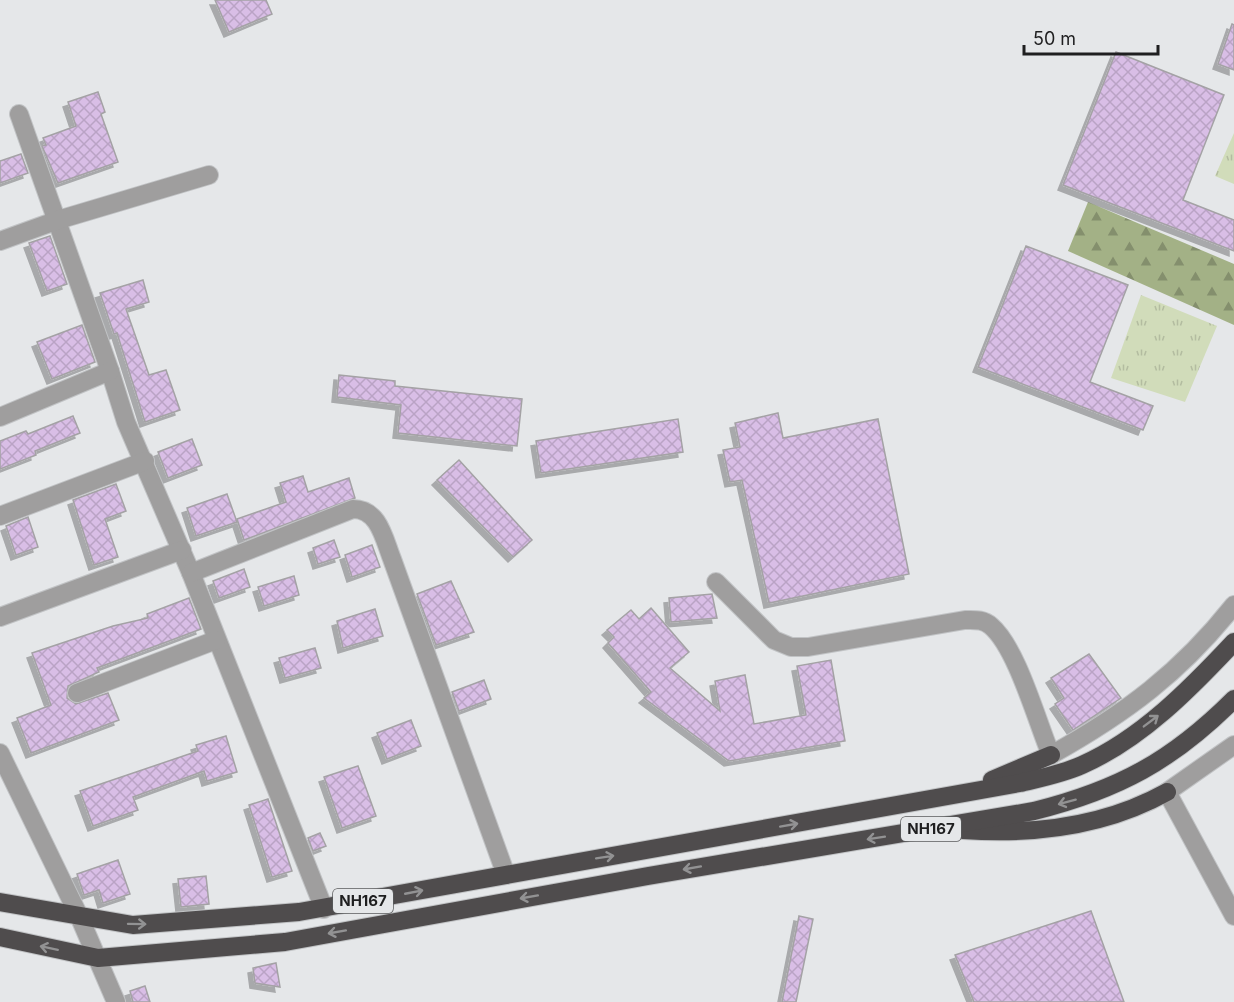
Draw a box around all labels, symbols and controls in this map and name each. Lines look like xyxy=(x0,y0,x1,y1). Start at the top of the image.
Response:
scale bar xyxy=(1024,18,1158,56)
text: 50 m xyxy=(1033,28,1076,49)
one-way arrow xyxy=(1143,714,1159,727)
one-way arrow xyxy=(1058,797,1077,808)
road number: NH167 xyxy=(901,817,961,841)
one-way arrow xyxy=(779,820,798,831)
one-way arrow xyxy=(866,833,886,844)
one-way arrow xyxy=(595,851,615,862)
one-way arrow xyxy=(683,863,702,874)
one-way arrow xyxy=(403,886,423,897)
road number: NH167 xyxy=(333,889,393,913)
one-way arrow xyxy=(519,892,539,903)
one-way arrow xyxy=(127,919,146,930)
one-way arrow xyxy=(328,927,347,938)
one-way arrow xyxy=(40,941,59,953)

